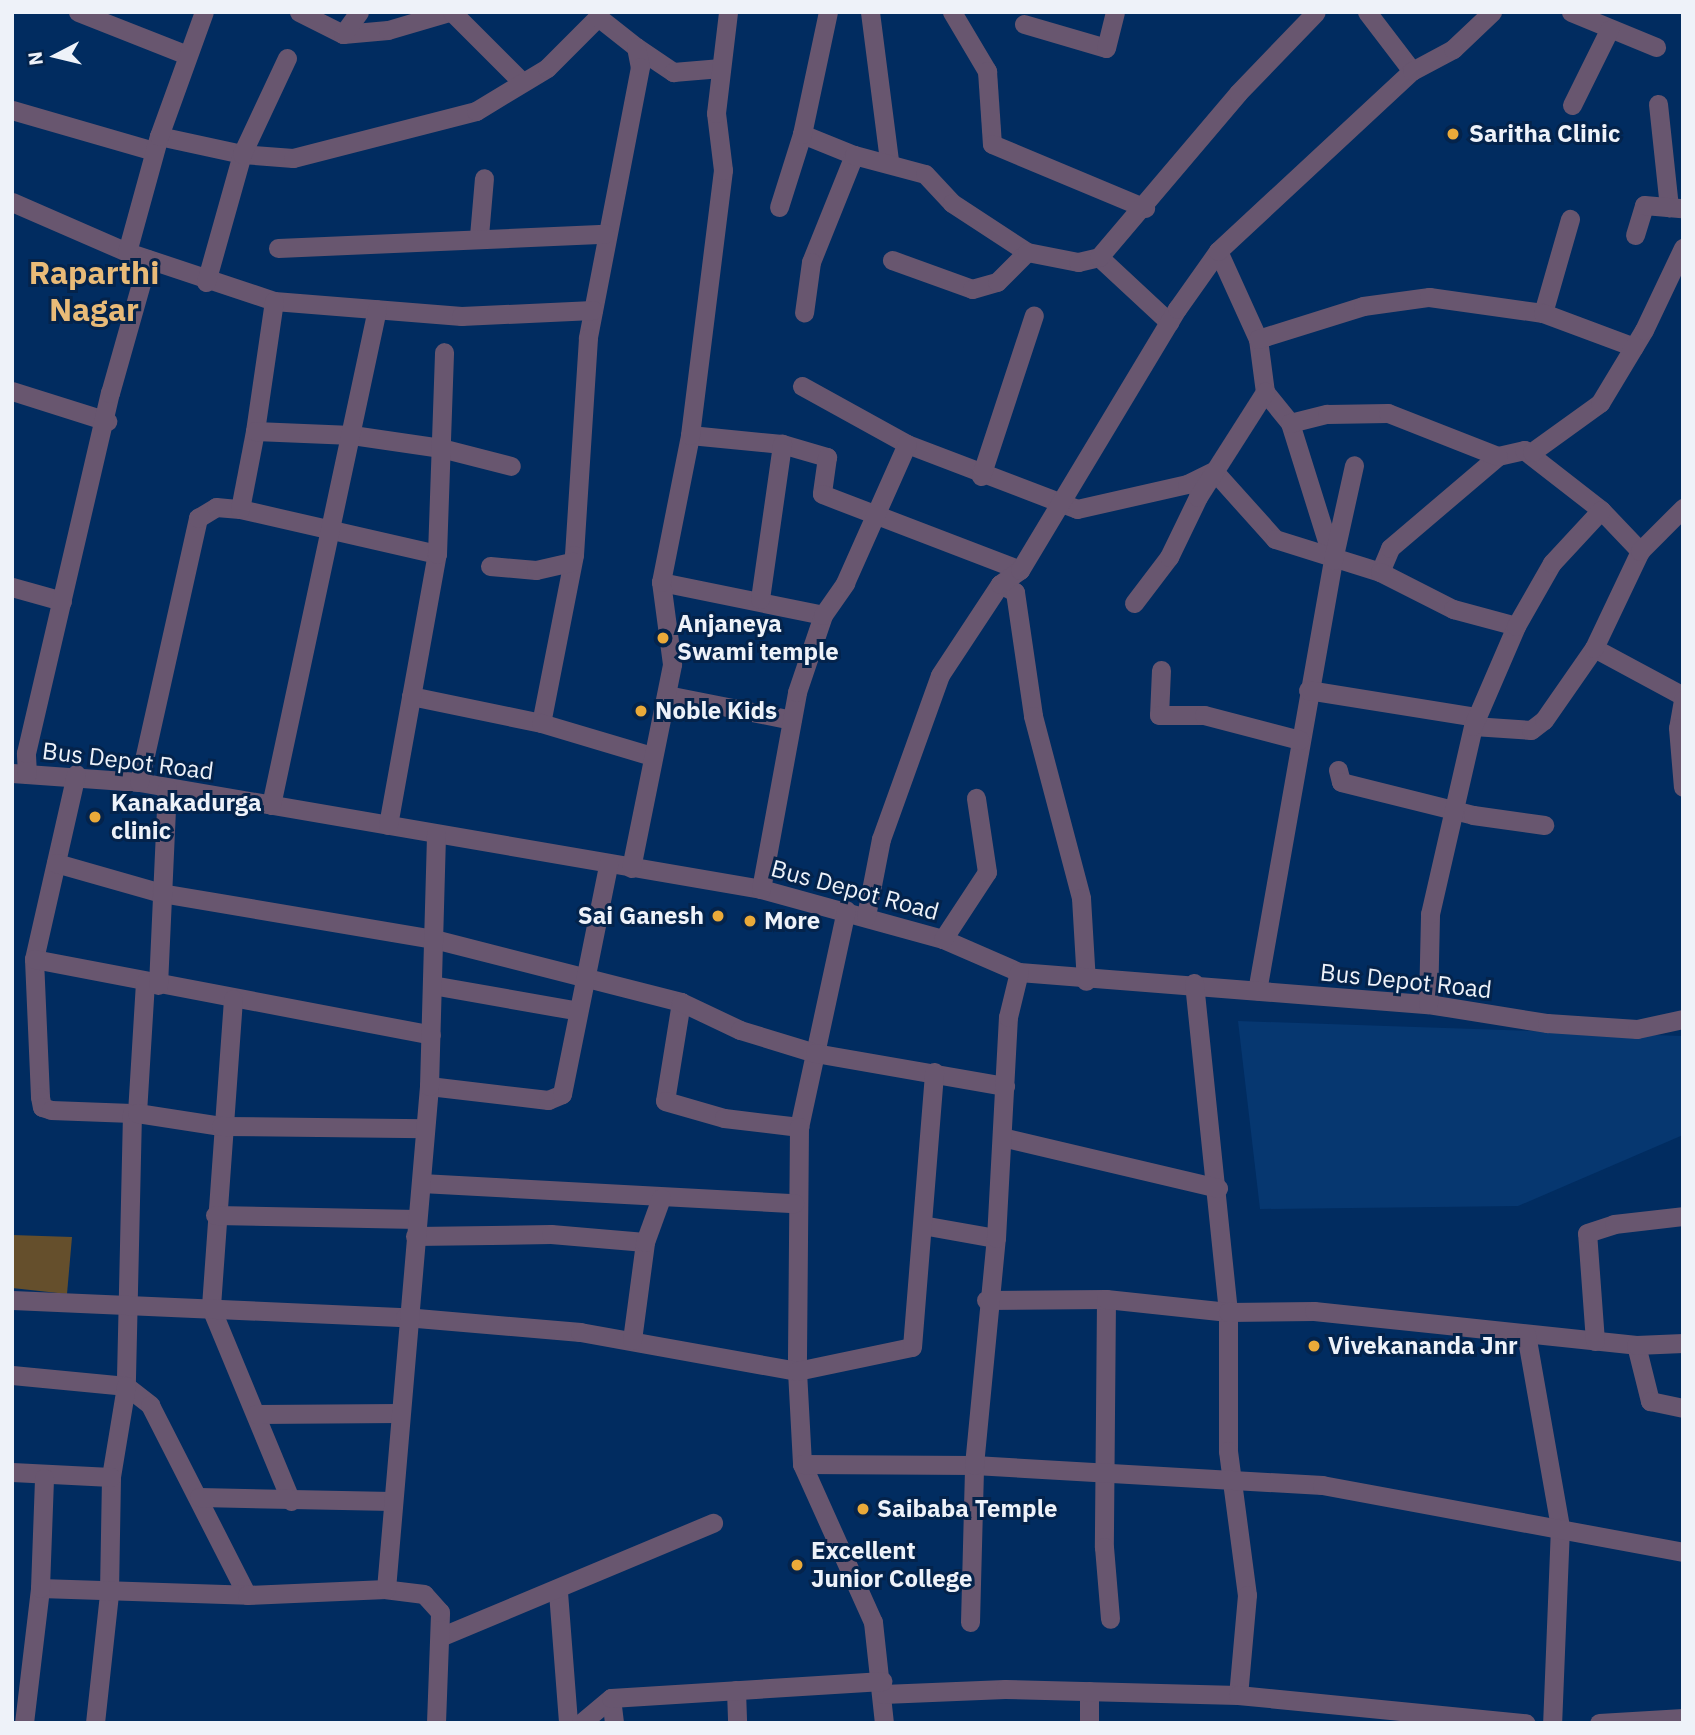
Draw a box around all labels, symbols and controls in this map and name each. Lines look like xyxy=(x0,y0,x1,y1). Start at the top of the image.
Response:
north arrow xyxy=(21,21,91,91)
text: N xyxy=(22,50,48,67)
place label: Saritha Clinic xyxy=(1469,120,1620,148)
marker: Saritha Clinic xyxy=(1443,124,1463,144)
district label: Raparthi Nagar xyxy=(29,254,159,329)
place label: Anjaneya Swami temple xyxy=(677,610,839,666)
marker: Anjaneya Swami temple xyxy=(655,630,671,646)
place label: Noble Kids xyxy=(655,697,777,725)
marker: Noble Kids xyxy=(633,703,649,719)
street label: Bus Depot Road xyxy=(41,736,215,786)
place label: Kanakadurga clinic xyxy=(111,789,262,845)
marker: Kanakadurga clinic xyxy=(85,807,105,827)
street label: Bus Depot Road xyxy=(768,854,942,926)
place label: Sai Ganesh xyxy=(578,902,704,930)
place label: More xyxy=(764,907,820,935)
marker: Sai Ganesh xyxy=(710,908,726,924)
marker: More xyxy=(742,913,758,929)
street label: Bus Depot Road xyxy=(1319,958,1493,1004)
place label: Vivekananda Jnr xyxy=(1328,1332,1518,1360)
marker: Vivekananda Jnr xyxy=(1306,1338,1322,1354)
place label: Saibaba Temple xyxy=(877,1495,1057,1523)
marker: Saibaba Temple xyxy=(855,1501,871,1517)
place label: Excellent Junior College xyxy=(811,1537,972,1593)
marker: Excellent Junior College xyxy=(789,1557,805,1573)

